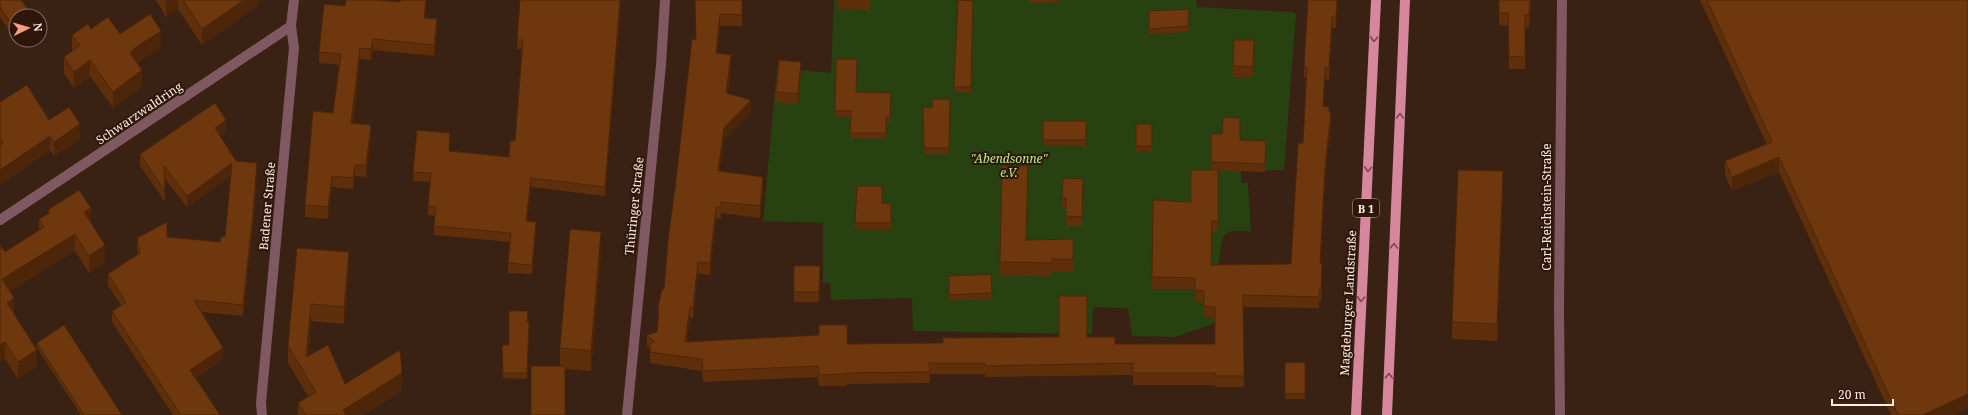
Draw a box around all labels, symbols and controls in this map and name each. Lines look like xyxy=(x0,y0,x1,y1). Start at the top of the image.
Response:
north arrow xyxy=(8,8,48,48)
text: N xyxy=(31,22,46,32)
one-way arrow xyxy=(1370,36,1378,42)
street label: Schwarzwaldring xyxy=(92,77,186,148)
one-way arrow xyxy=(1396,113,1404,119)
street label: Carl-Reichstein-Straße xyxy=(1538,143,1555,271)
park label: "Abendsonne" e.V. xyxy=(971,150,1049,181)
street label: Thüringer Straße xyxy=(620,156,648,256)
street label: Badener Straße xyxy=(255,161,279,251)
one-way arrow xyxy=(1363,166,1372,172)
road number: B 1 xyxy=(1353,199,1379,217)
street label: Magdeburger Landstraße xyxy=(1336,230,1360,376)
one-way arrow xyxy=(1390,243,1399,249)
one-way arrow xyxy=(1357,296,1366,302)
one-way arrow xyxy=(1385,373,1393,379)
scale bar xyxy=(1832,381,1893,407)
text: 20 m xyxy=(1838,386,1866,403)

